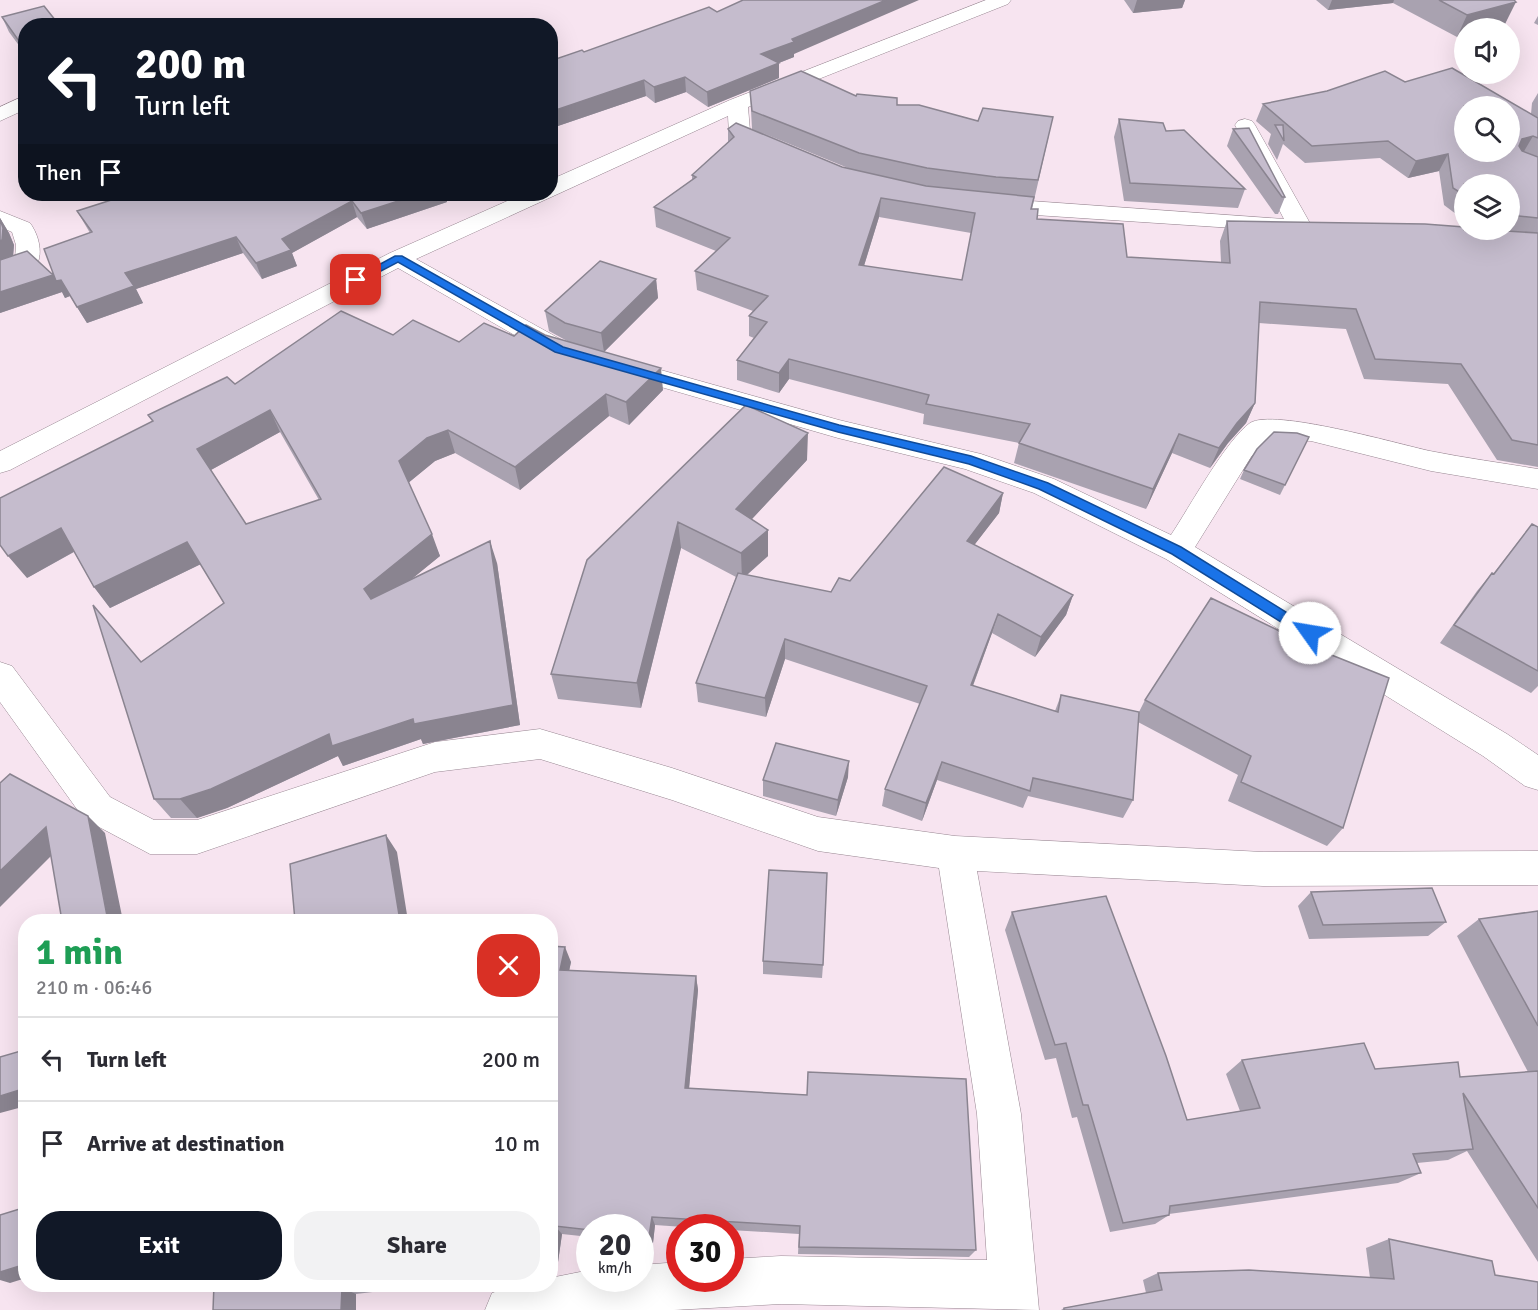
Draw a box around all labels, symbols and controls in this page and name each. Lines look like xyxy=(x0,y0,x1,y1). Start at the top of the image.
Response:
map controls xyxy=(1454,18,1520,240)
button: sound xyxy=(1454,18,1520,84)
text: 200 m xyxy=(135,39,246,90)
icon: left xyxy=(36,42,114,120)
text: Turn left xyxy=(135,90,230,123)
button: search xyxy=(1454,96,1520,162)
icon: arrive xyxy=(94,156,127,189)
text: Then xyxy=(36,159,82,186)
button: layers xyxy=(1454,174,1520,240)
pin xyxy=(330,254,381,305)
icon: arrive xyxy=(339,263,372,296)
position arrow xyxy=(1278,601,1342,665)
text: 1 min xyxy=(36,930,123,975)
button: close xyxy=(477,934,540,997)
text: 210 m · 06:46 xyxy=(36,975,152,1000)
icon: left xyxy=(36,1043,69,1076)
text: Turn left xyxy=(87,1046,167,1073)
text: 200 m xyxy=(482,1046,540,1073)
icon: arrive xyxy=(36,1127,69,1160)
text: Arrive at destination xyxy=(87,1130,284,1157)
text: 10 m xyxy=(494,1130,540,1157)
button: Exit xyxy=(36,1211,282,1280)
button: Share xyxy=(294,1211,540,1280)
speed limit sign: 30 xyxy=(666,1214,744,1292)
text: 20 xyxy=(599,1227,631,1264)
text: km/h xyxy=(598,1259,632,1277)

